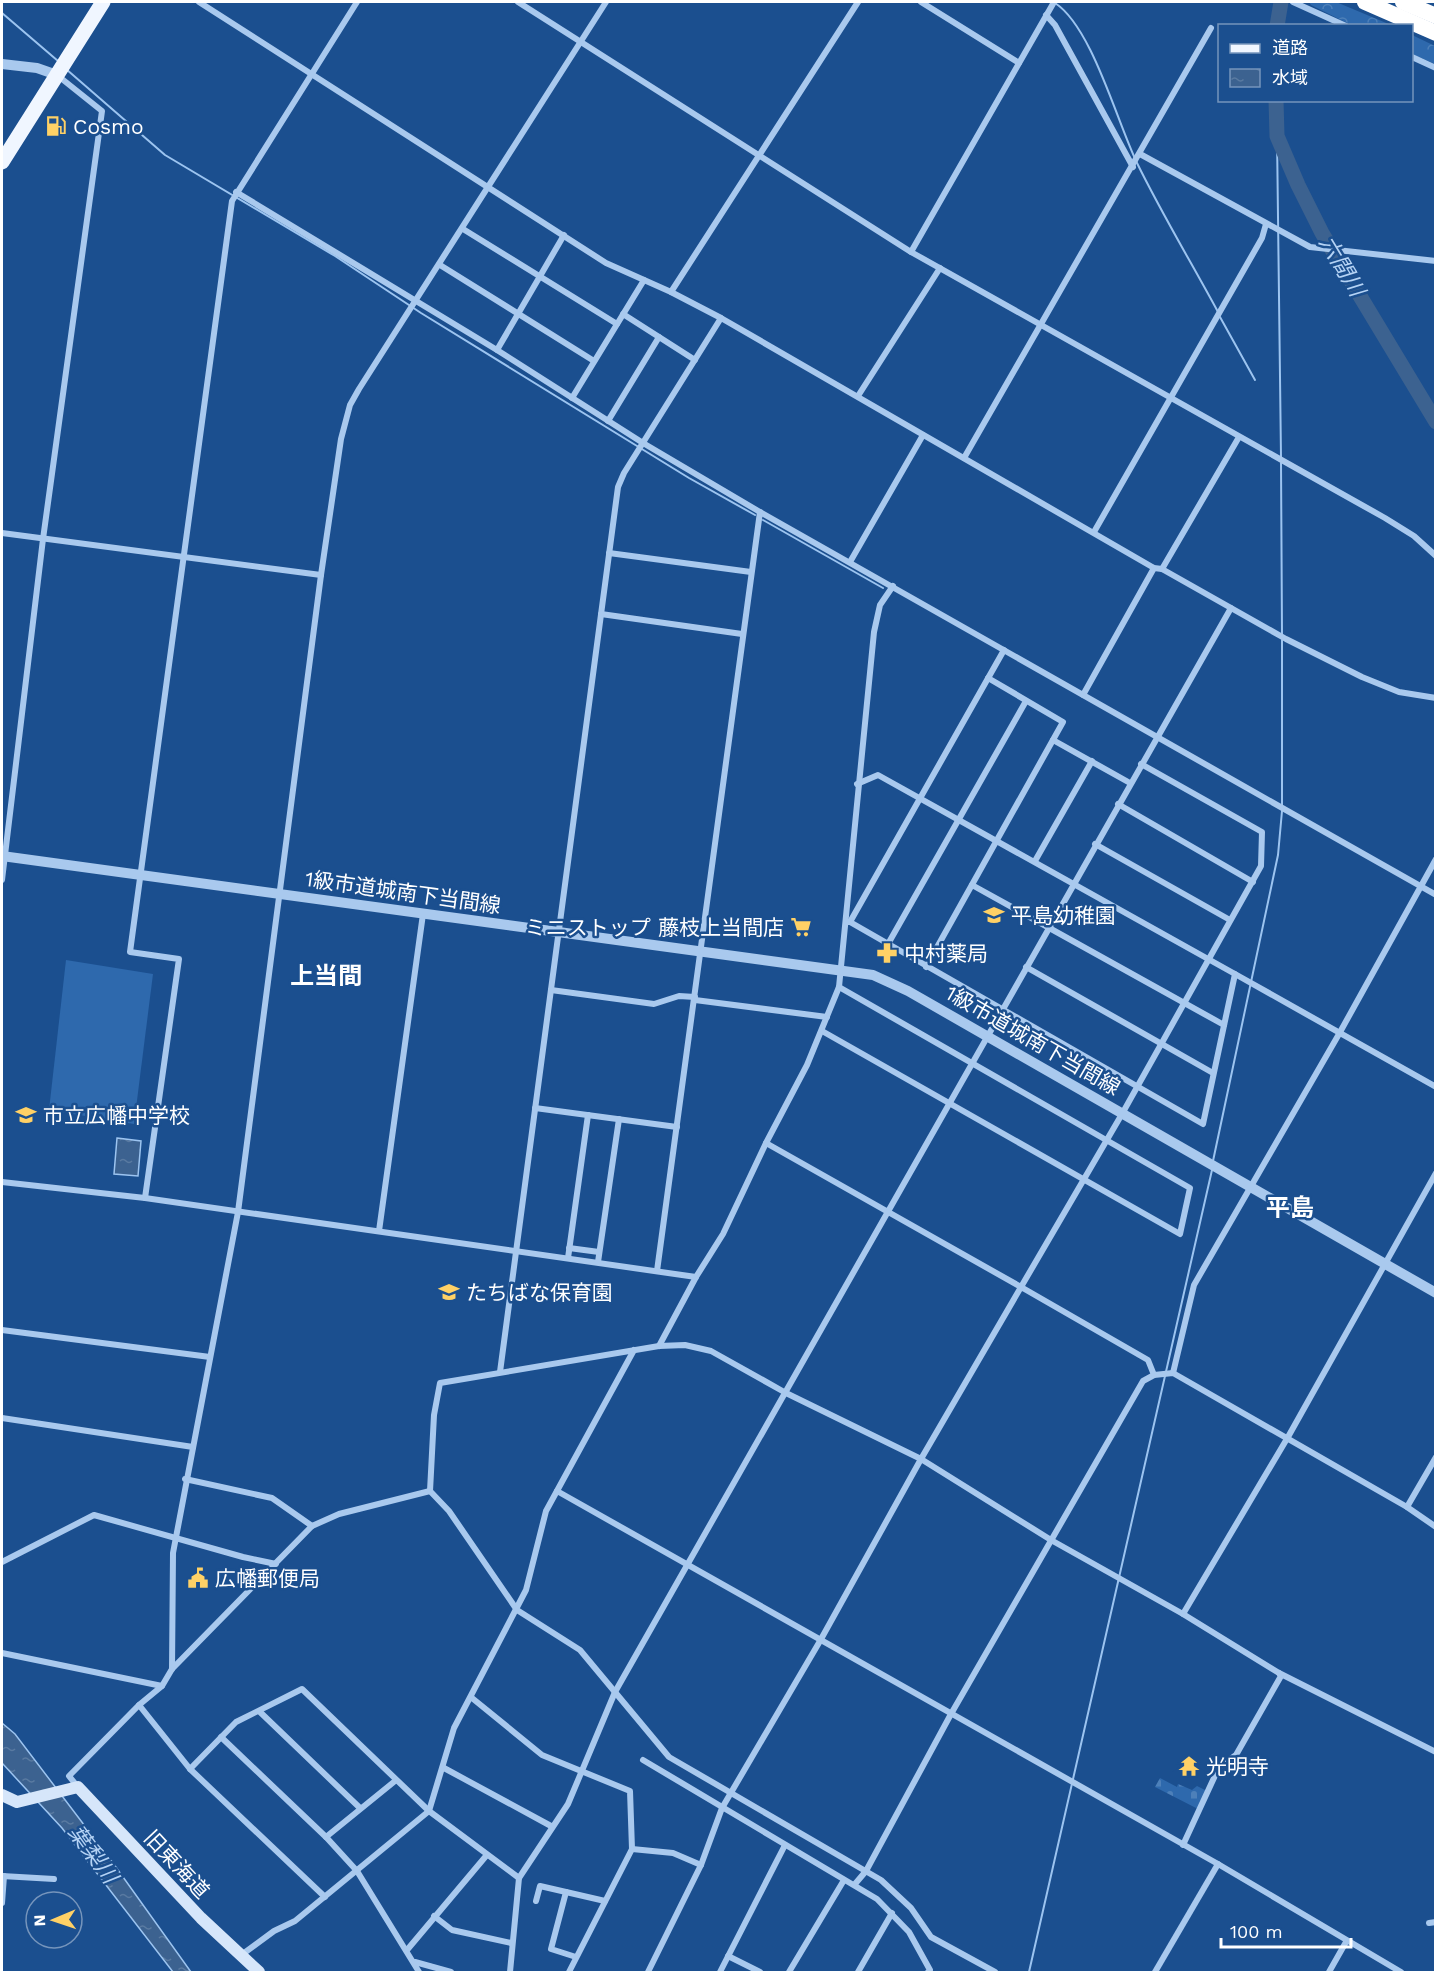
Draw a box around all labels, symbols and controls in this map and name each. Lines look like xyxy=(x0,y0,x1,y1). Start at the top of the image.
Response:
legend xyxy=(1218,24,1413,102)
text: 道路 xyxy=(1272,37,1308,58)
text: 水域 xyxy=(1272,67,1308,88)
fuel station icon: Cosmo xyxy=(44,114,68,138)
place label: Cosmo xyxy=(73,114,144,139)
water label: 六間川 xyxy=(1314,231,1371,302)
street label: 1級市道城南下当間線 xyxy=(304,866,502,918)
school or university icon: 平島幼稚園 xyxy=(982,903,1006,927)
place label: 平島幼稚園 xyxy=(1011,903,1116,928)
place label: ミニストップ 藤枝上当間店 xyxy=(525,915,784,940)
supermarket icon: ミニストップ 藤枝上当間店 xyxy=(789,915,813,939)
pharmacy icon: 中村薬局 xyxy=(875,941,899,965)
place label: 中村薬局 xyxy=(904,941,988,966)
district label: 上当間 xyxy=(290,962,362,990)
street label: 1級市道城南下当間線 xyxy=(941,980,1125,1100)
school or university icon: 市立広幡中学校 xyxy=(14,1103,38,1127)
place label: 市立広幡中学校 xyxy=(43,1103,190,1128)
district label: 平島 xyxy=(1266,1194,1314,1222)
school or university icon: たちばな保育園 xyxy=(437,1280,461,1304)
place label: たちばな保育園 xyxy=(466,1280,613,1305)
public building icon: 広幡郵便局 xyxy=(186,1566,210,1590)
place label: 広幡郵便局 xyxy=(215,1566,320,1591)
temple icon: 光明寺 xyxy=(1177,1754,1201,1778)
place label: 光明寺 xyxy=(1206,1754,1269,1779)
water label: 葉梨川 xyxy=(63,1820,124,1890)
street label: 旧東海道 xyxy=(139,1825,215,1903)
north arrow xyxy=(24,1890,84,1950)
scale bar xyxy=(1221,1911,1352,1949)
text: N xyxy=(30,1914,49,1927)
text: 100 m xyxy=(1230,1921,1283,1942)

